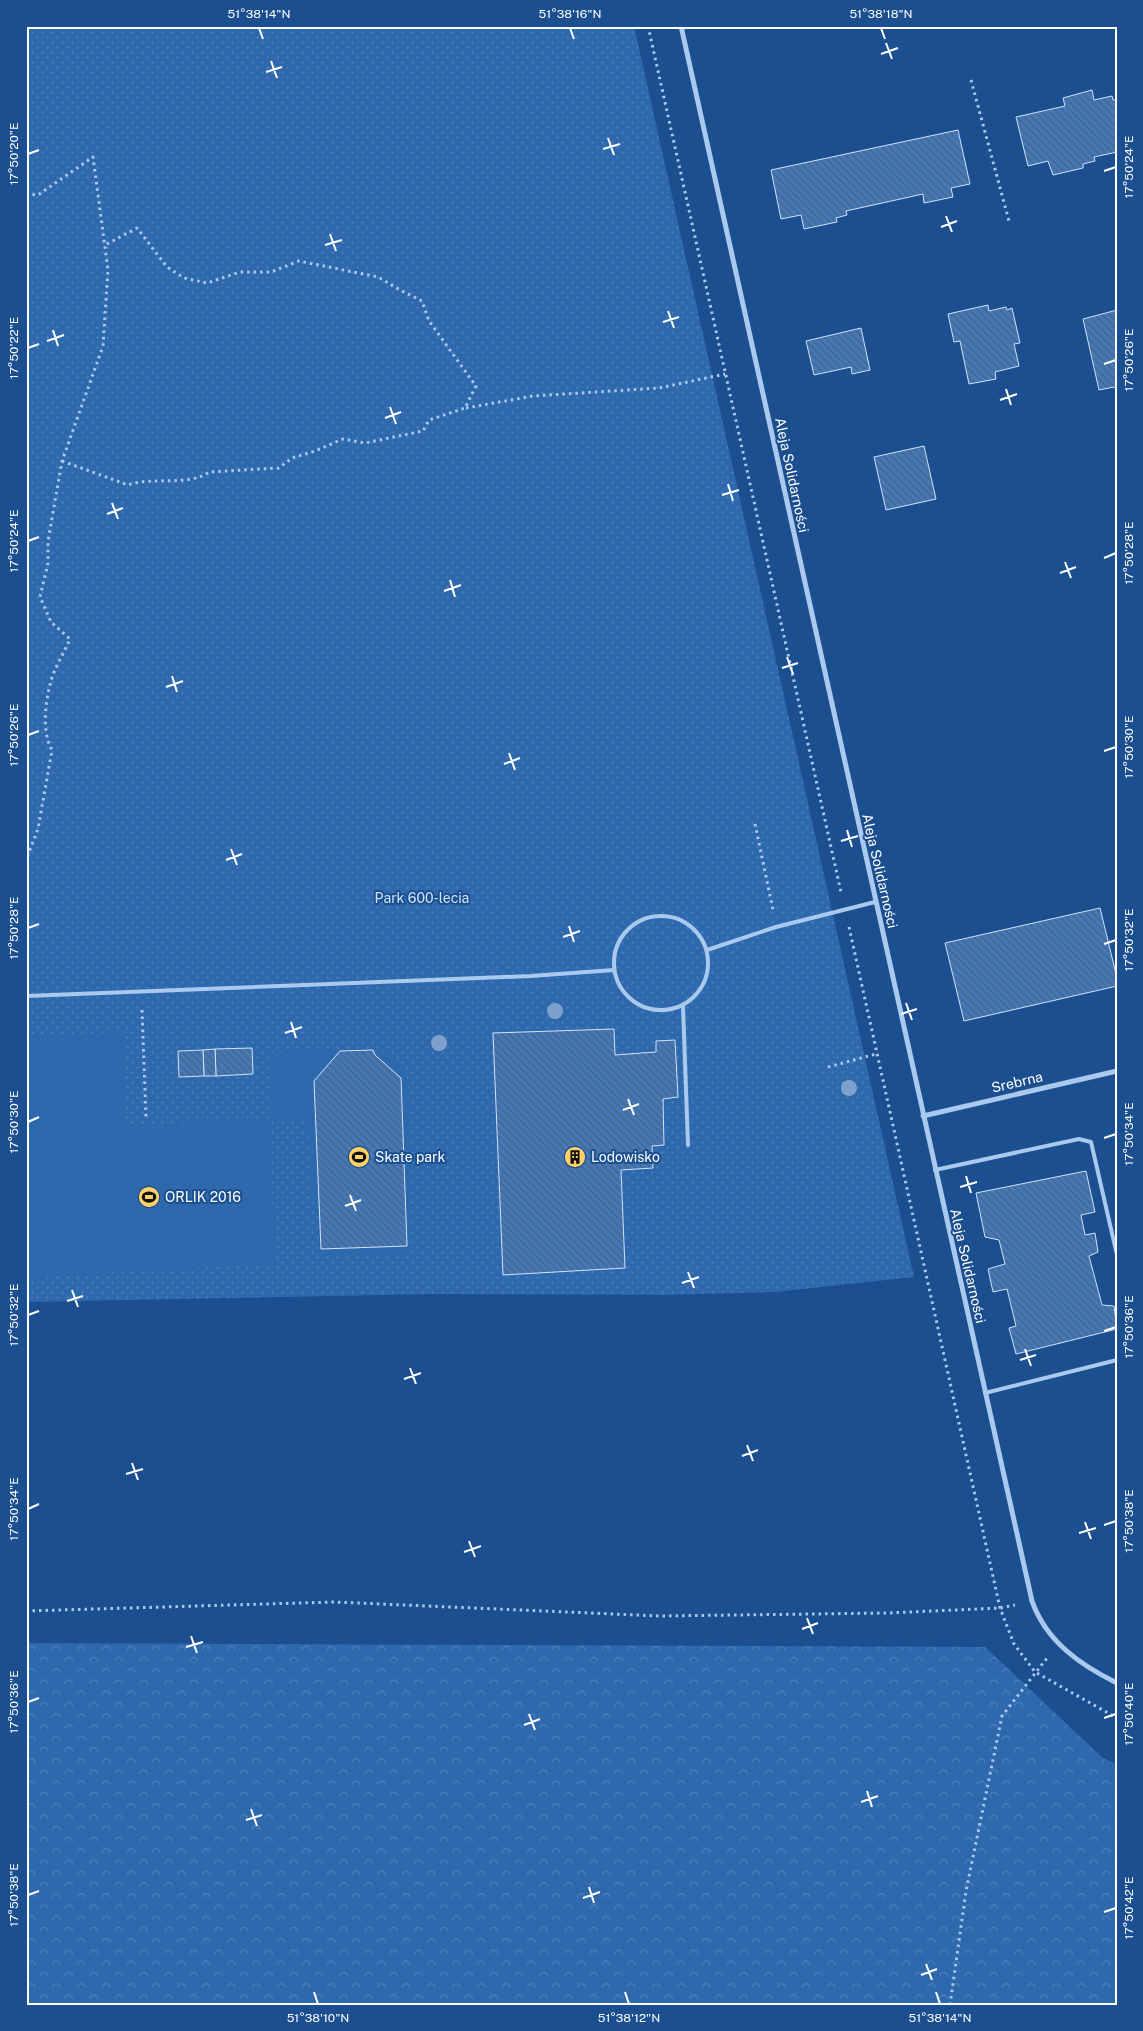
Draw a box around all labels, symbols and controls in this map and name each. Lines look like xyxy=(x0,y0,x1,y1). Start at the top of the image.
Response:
text: 51°38'14"N xyxy=(228,7,290,21)
text: 51°38'16"N xyxy=(539,7,601,21)
text: 51°38'18"N xyxy=(849,7,913,21)
text: 17°50'20"E xyxy=(7,123,21,185)
text: 17°50'24"E xyxy=(1122,136,1136,198)
text: 17°50'22"E xyxy=(7,317,21,379)
text: 17°50'26"E xyxy=(1122,329,1136,391)
street label: Aleja Solidarności xyxy=(772,416,812,534)
text: 17°50'24"E xyxy=(7,510,21,572)
text: 17°50'28"E xyxy=(1122,521,1136,585)
text: 17°50'26"E xyxy=(7,704,21,766)
text: 17°50'30"E xyxy=(1122,715,1136,779)
street label: Aleja Solidarności xyxy=(859,812,901,930)
park label: Park 600-lecia xyxy=(375,890,469,906)
text: 17°50'28"E xyxy=(7,896,21,960)
text: 17°50'32"E xyxy=(1122,909,1136,971)
street label: Srebrna xyxy=(990,1068,1044,1096)
text: 17°50'30"E xyxy=(7,1090,21,1154)
text: 17°50'34"E xyxy=(1122,1102,1136,1166)
sports icon: Skate park xyxy=(347,1145,371,1169)
building icon: Lodowisko xyxy=(563,1145,587,1169)
place label: Skate park xyxy=(375,1149,445,1165)
place label: Lodowisko xyxy=(591,1149,660,1165)
sports icon: ORLIK 2016 xyxy=(137,1185,161,1209)
place label: ORLIK 2016 xyxy=(165,1189,241,1205)
street label: Aleja Solidarności xyxy=(947,1207,989,1325)
text: 17°50'32"E xyxy=(7,1284,21,1346)
text: 17°50'36"E xyxy=(1122,1295,1136,1359)
text: 17°50'34"E xyxy=(7,1477,21,1541)
text: 17°50'38"E xyxy=(1122,1489,1136,1553)
text: 17°50'36"E xyxy=(7,1670,21,1734)
text: 17°50'40"E xyxy=(1122,1682,1136,1746)
text: 17°50'38"E xyxy=(7,1863,21,1927)
text: 17°50'42"E xyxy=(1122,1877,1136,1939)
text: 51°38'10"N xyxy=(287,2011,349,2025)
text: 51°38'12"N xyxy=(598,2011,660,2025)
text: 51°38'14"N xyxy=(909,2011,971,2025)

